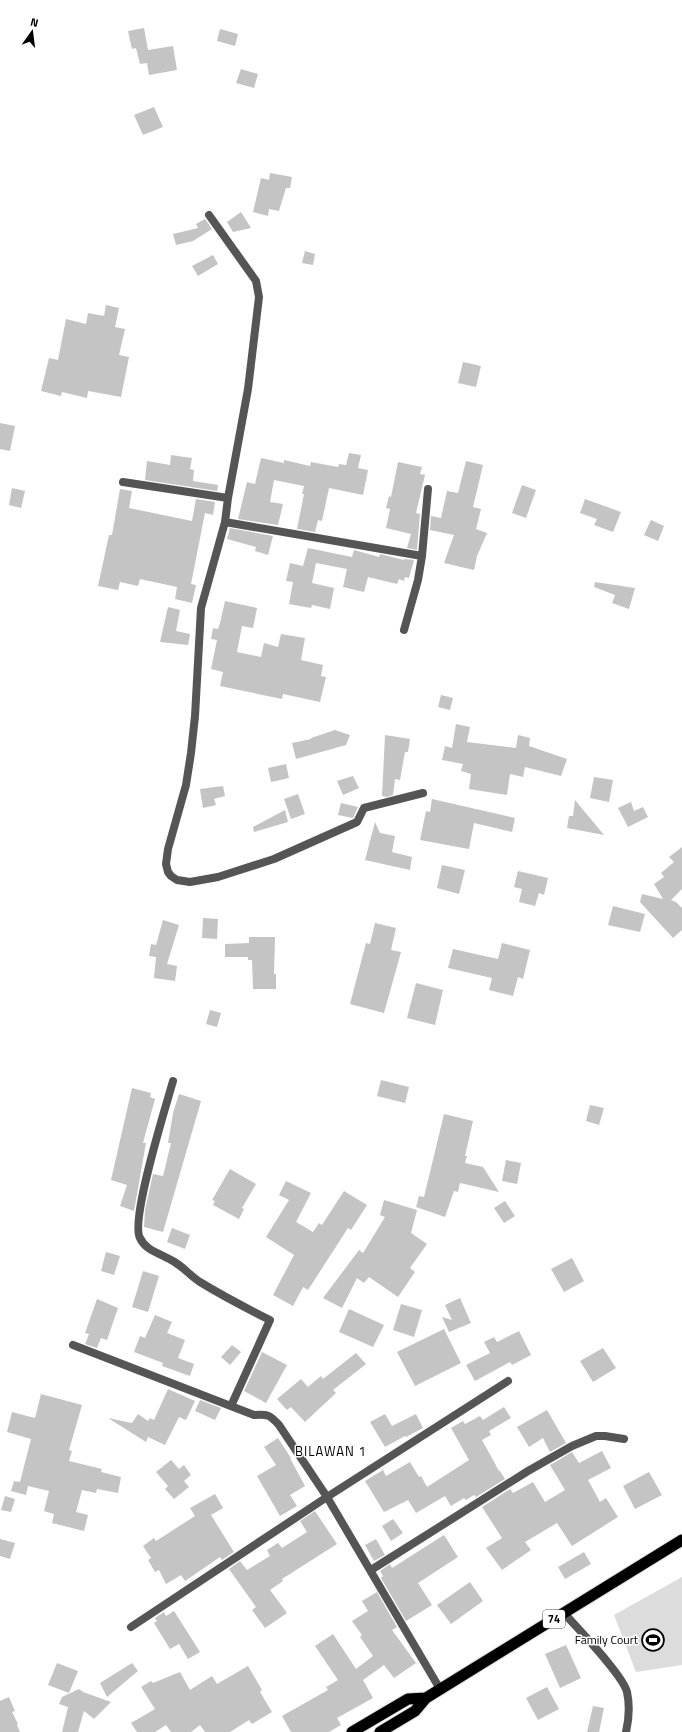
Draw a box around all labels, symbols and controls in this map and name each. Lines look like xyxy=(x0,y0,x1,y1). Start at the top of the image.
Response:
north arrow xyxy=(12,12,52,52)
text: N xyxy=(29,14,40,31)
district label: BILAWAN 1 xyxy=(295,1441,367,1461)
road number: 74 xyxy=(543,1610,565,1628)
sports icon: Family Court xyxy=(640,1627,666,1653)
place label: Family Court xyxy=(575,1630,639,1649)

